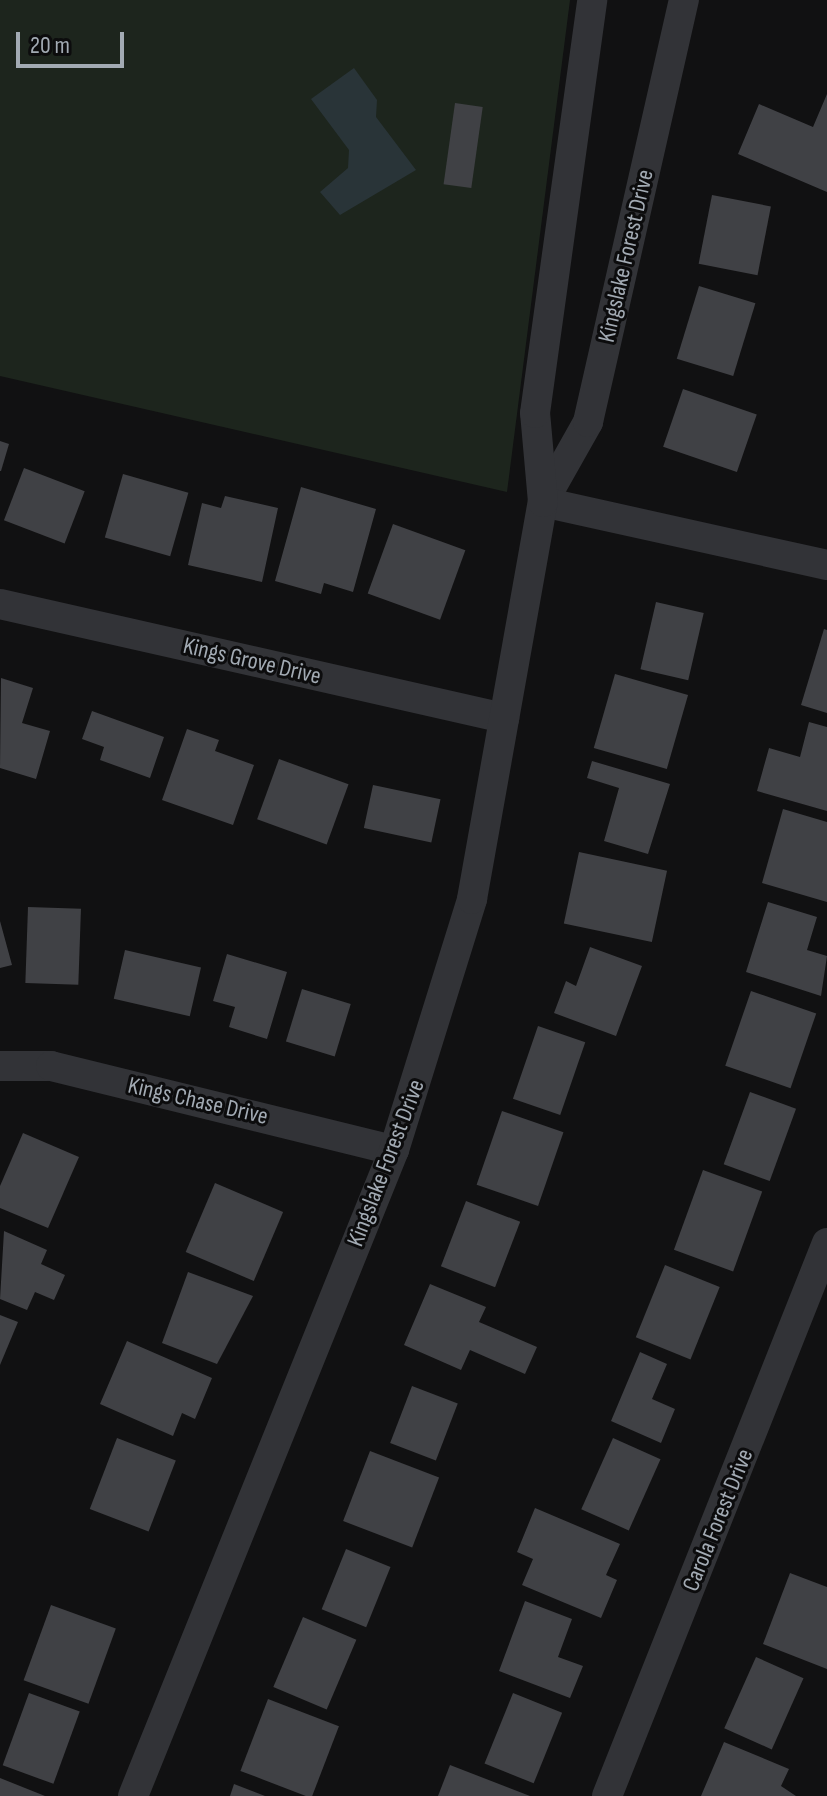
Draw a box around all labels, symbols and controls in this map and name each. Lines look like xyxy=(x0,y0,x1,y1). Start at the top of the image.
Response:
scale bar xyxy=(20,16,128,66)
text: 20 m xyxy=(30,31,70,60)
street label: Kingslake Forest Drive xyxy=(592,167,660,345)
street label: Kings Grove Drive xyxy=(180,631,324,691)
street label: Kings Chase Drive xyxy=(125,1071,271,1131)
street label: Kingslake Forest Drive xyxy=(341,1076,431,1250)
street label: Carola Forest Drive xyxy=(676,1445,760,1595)

